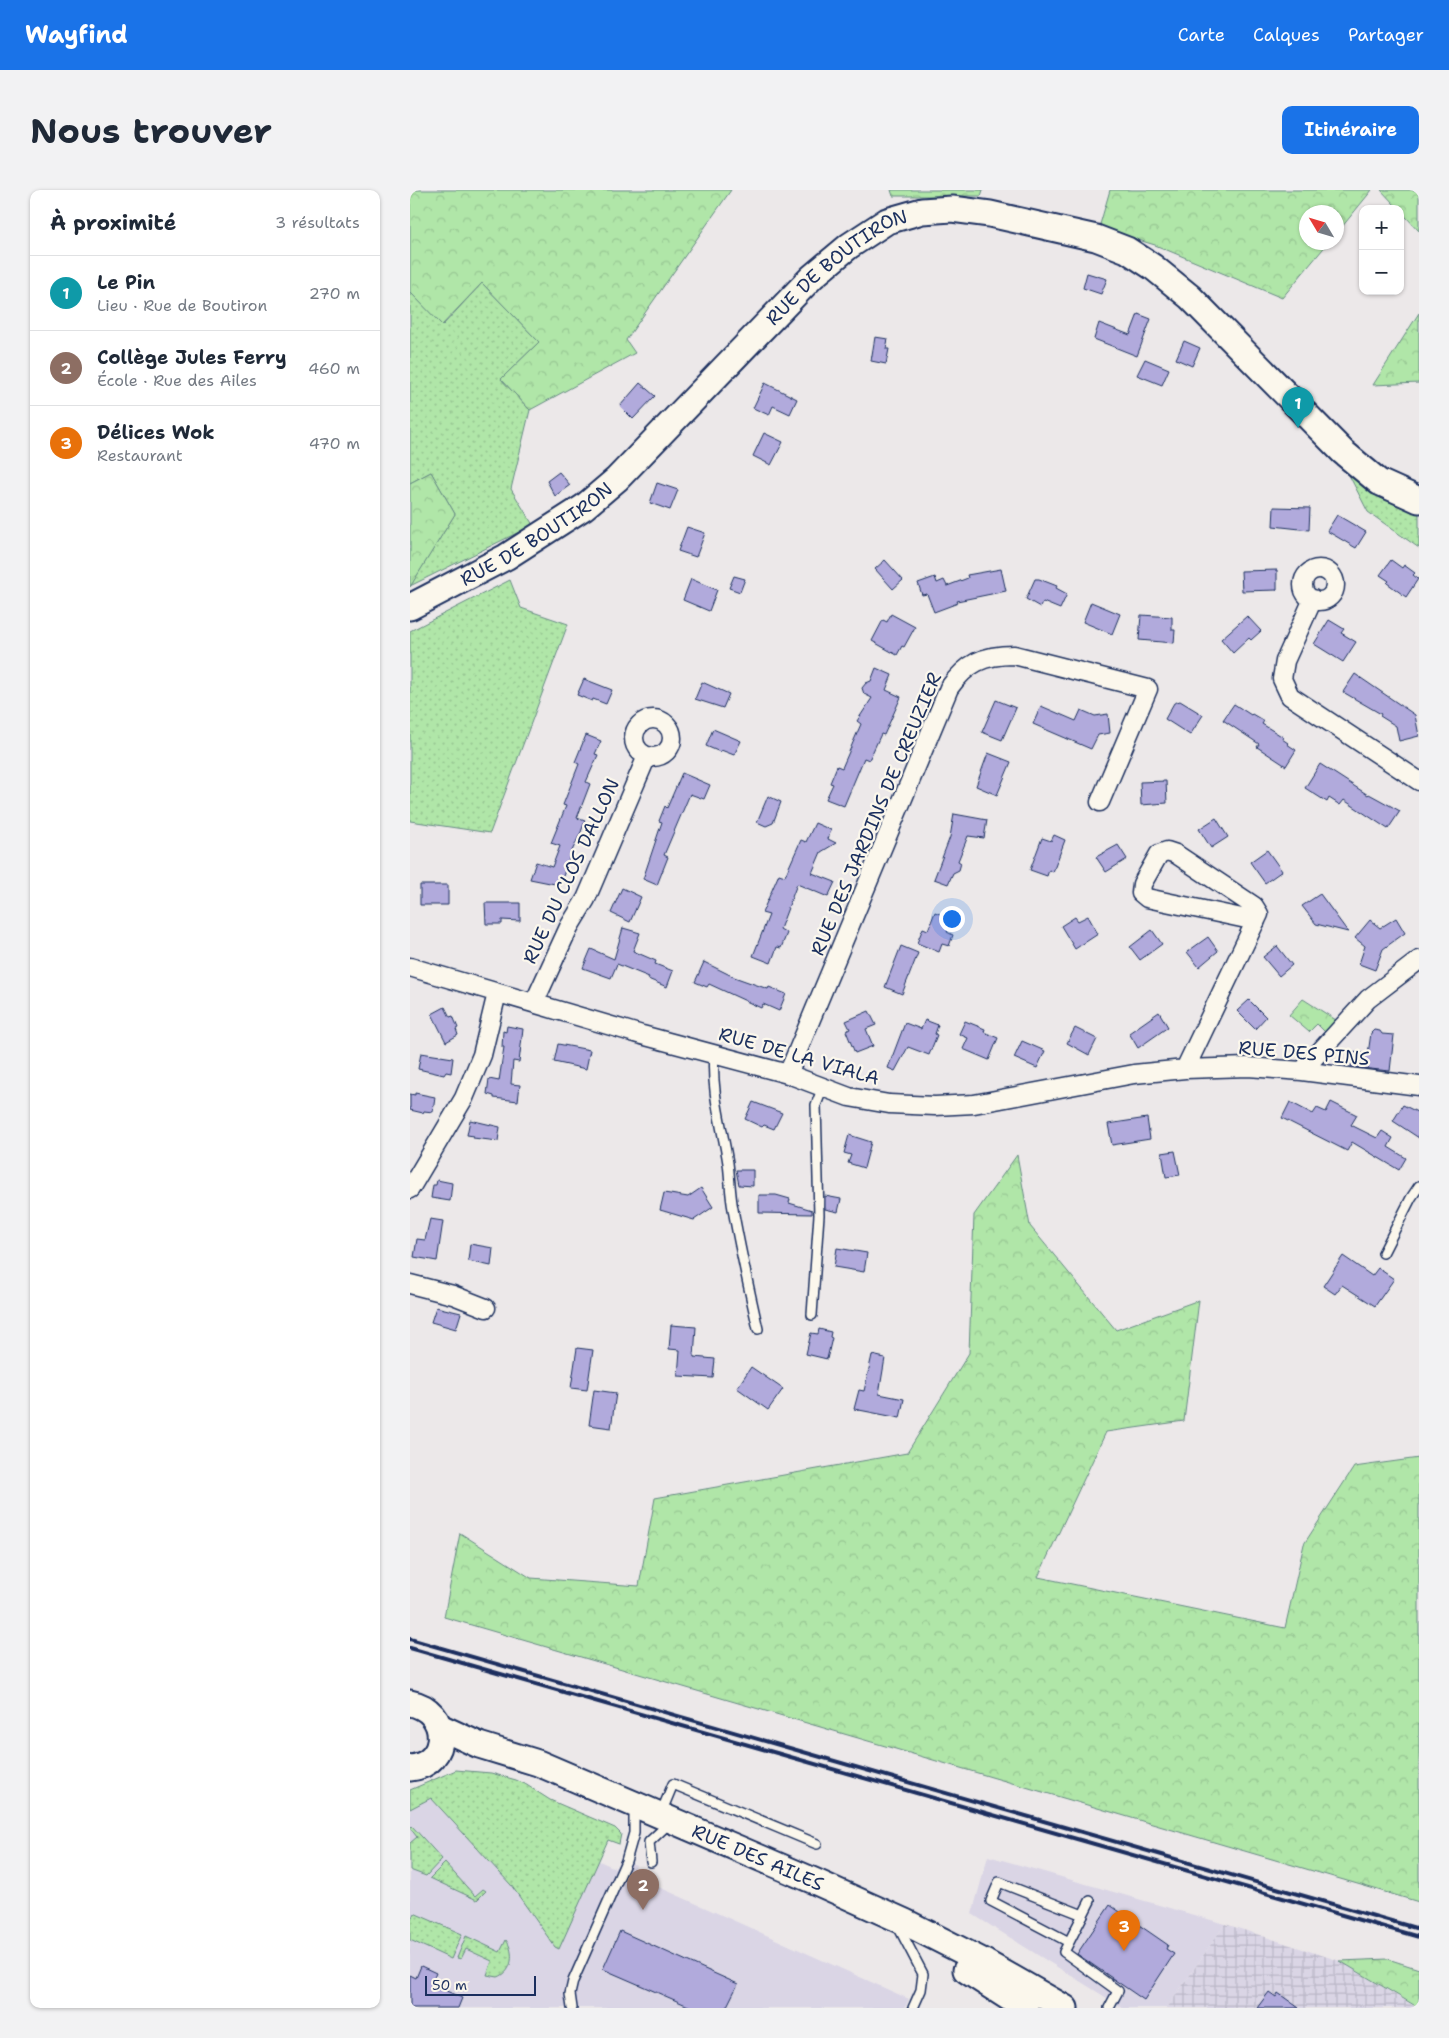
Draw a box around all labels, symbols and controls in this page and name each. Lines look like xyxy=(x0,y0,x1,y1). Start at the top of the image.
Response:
text: Wayfind xyxy=(25,19,128,51)
text: Carte xyxy=(1178,23,1225,47)
text: Calques xyxy=(1253,23,1320,47)
text: Partager xyxy=(1348,23,1424,47)
button: Itinéraire xyxy=(1282,106,1419,154)
text: Nous trouver xyxy=(30,107,272,154)
street label: RUE DE BOUTIRON xyxy=(760,203,910,330)
north arrow xyxy=(1299,205,1344,250)
map controls xyxy=(1359,205,1404,295)
button: + xyxy=(1359,205,1404,250)
text: À proximité xyxy=(50,209,176,237)
text: 3 résultats xyxy=(275,212,360,233)
button: − xyxy=(1359,250,1404,295)
text: Le Pin xyxy=(97,270,155,295)
text: 1 xyxy=(62,283,70,304)
text: 270 m xyxy=(309,283,360,304)
text: Lieu · Rue de Boutiron xyxy=(97,295,267,316)
text: Collège Jules Ferry xyxy=(97,345,287,370)
text: 2 xyxy=(60,358,72,379)
text: 460 m xyxy=(308,358,360,379)
text: École · Rue des Ailes xyxy=(97,370,257,391)
pin: 1 xyxy=(1282,387,1314,428)
text: Délices Wok xyxy=(97,420,215,445)
text: 3 xyxy=(60,433,72,454)
text: 470 m xyxy=(309,433,360,454)
text: Restaurant xyxy=(97,445,183,466)
street label: RUE DE BOUTIRON xyxy=(456,476,617,591)
street label: RUE DES JARDINS DE CREUZIER xyxy=(805,669,947,959)
street label: RUE DU CLOS DALLON xyxy=(517,774,625,968)
your location xyxy=(939,906,965,932)
street label: RUE DE LA VIALA xyxy=(716,1021,882,1091)
street label: RUE DES PINS xyxy=(1237,1035,1371,1071)
street label: RUE DES AILES xyxy=(688,1818,828,1896)
pin: 2 xyxy=(627,1869,659,1910)
pin: 3 xyxy=(1108,1910,1140,1951)
scale bar xyxy=(425,1973,536,1996)
text: 50 m xyxy=(432,1976,467,1994)

